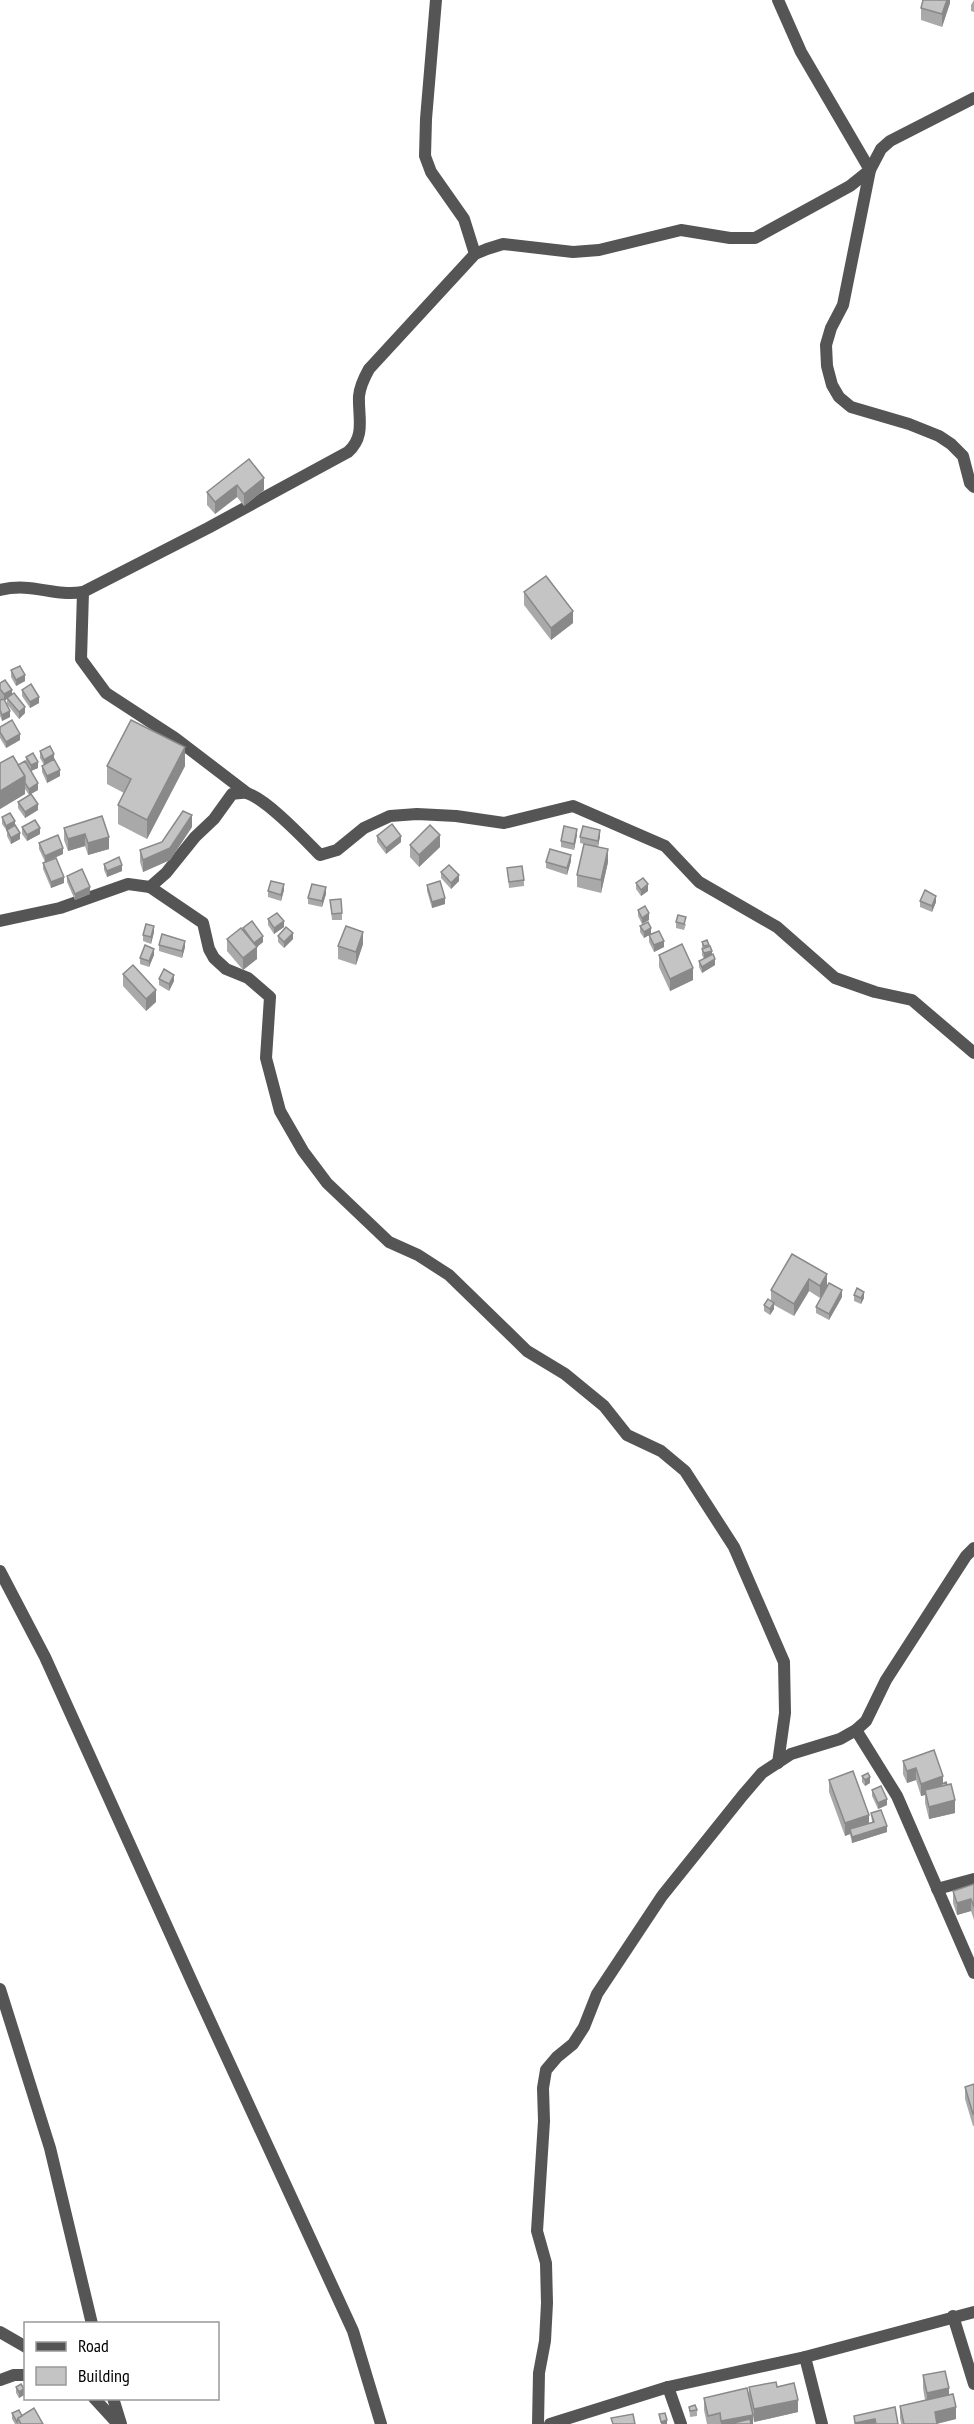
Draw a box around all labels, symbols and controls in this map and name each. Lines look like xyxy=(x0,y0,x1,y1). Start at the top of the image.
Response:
legend xyxy=(24,2322,219,2400)
text: Road xyxy=(78,2334,109,2357)
text: Building xyxy=(78,2364,130,2387)

